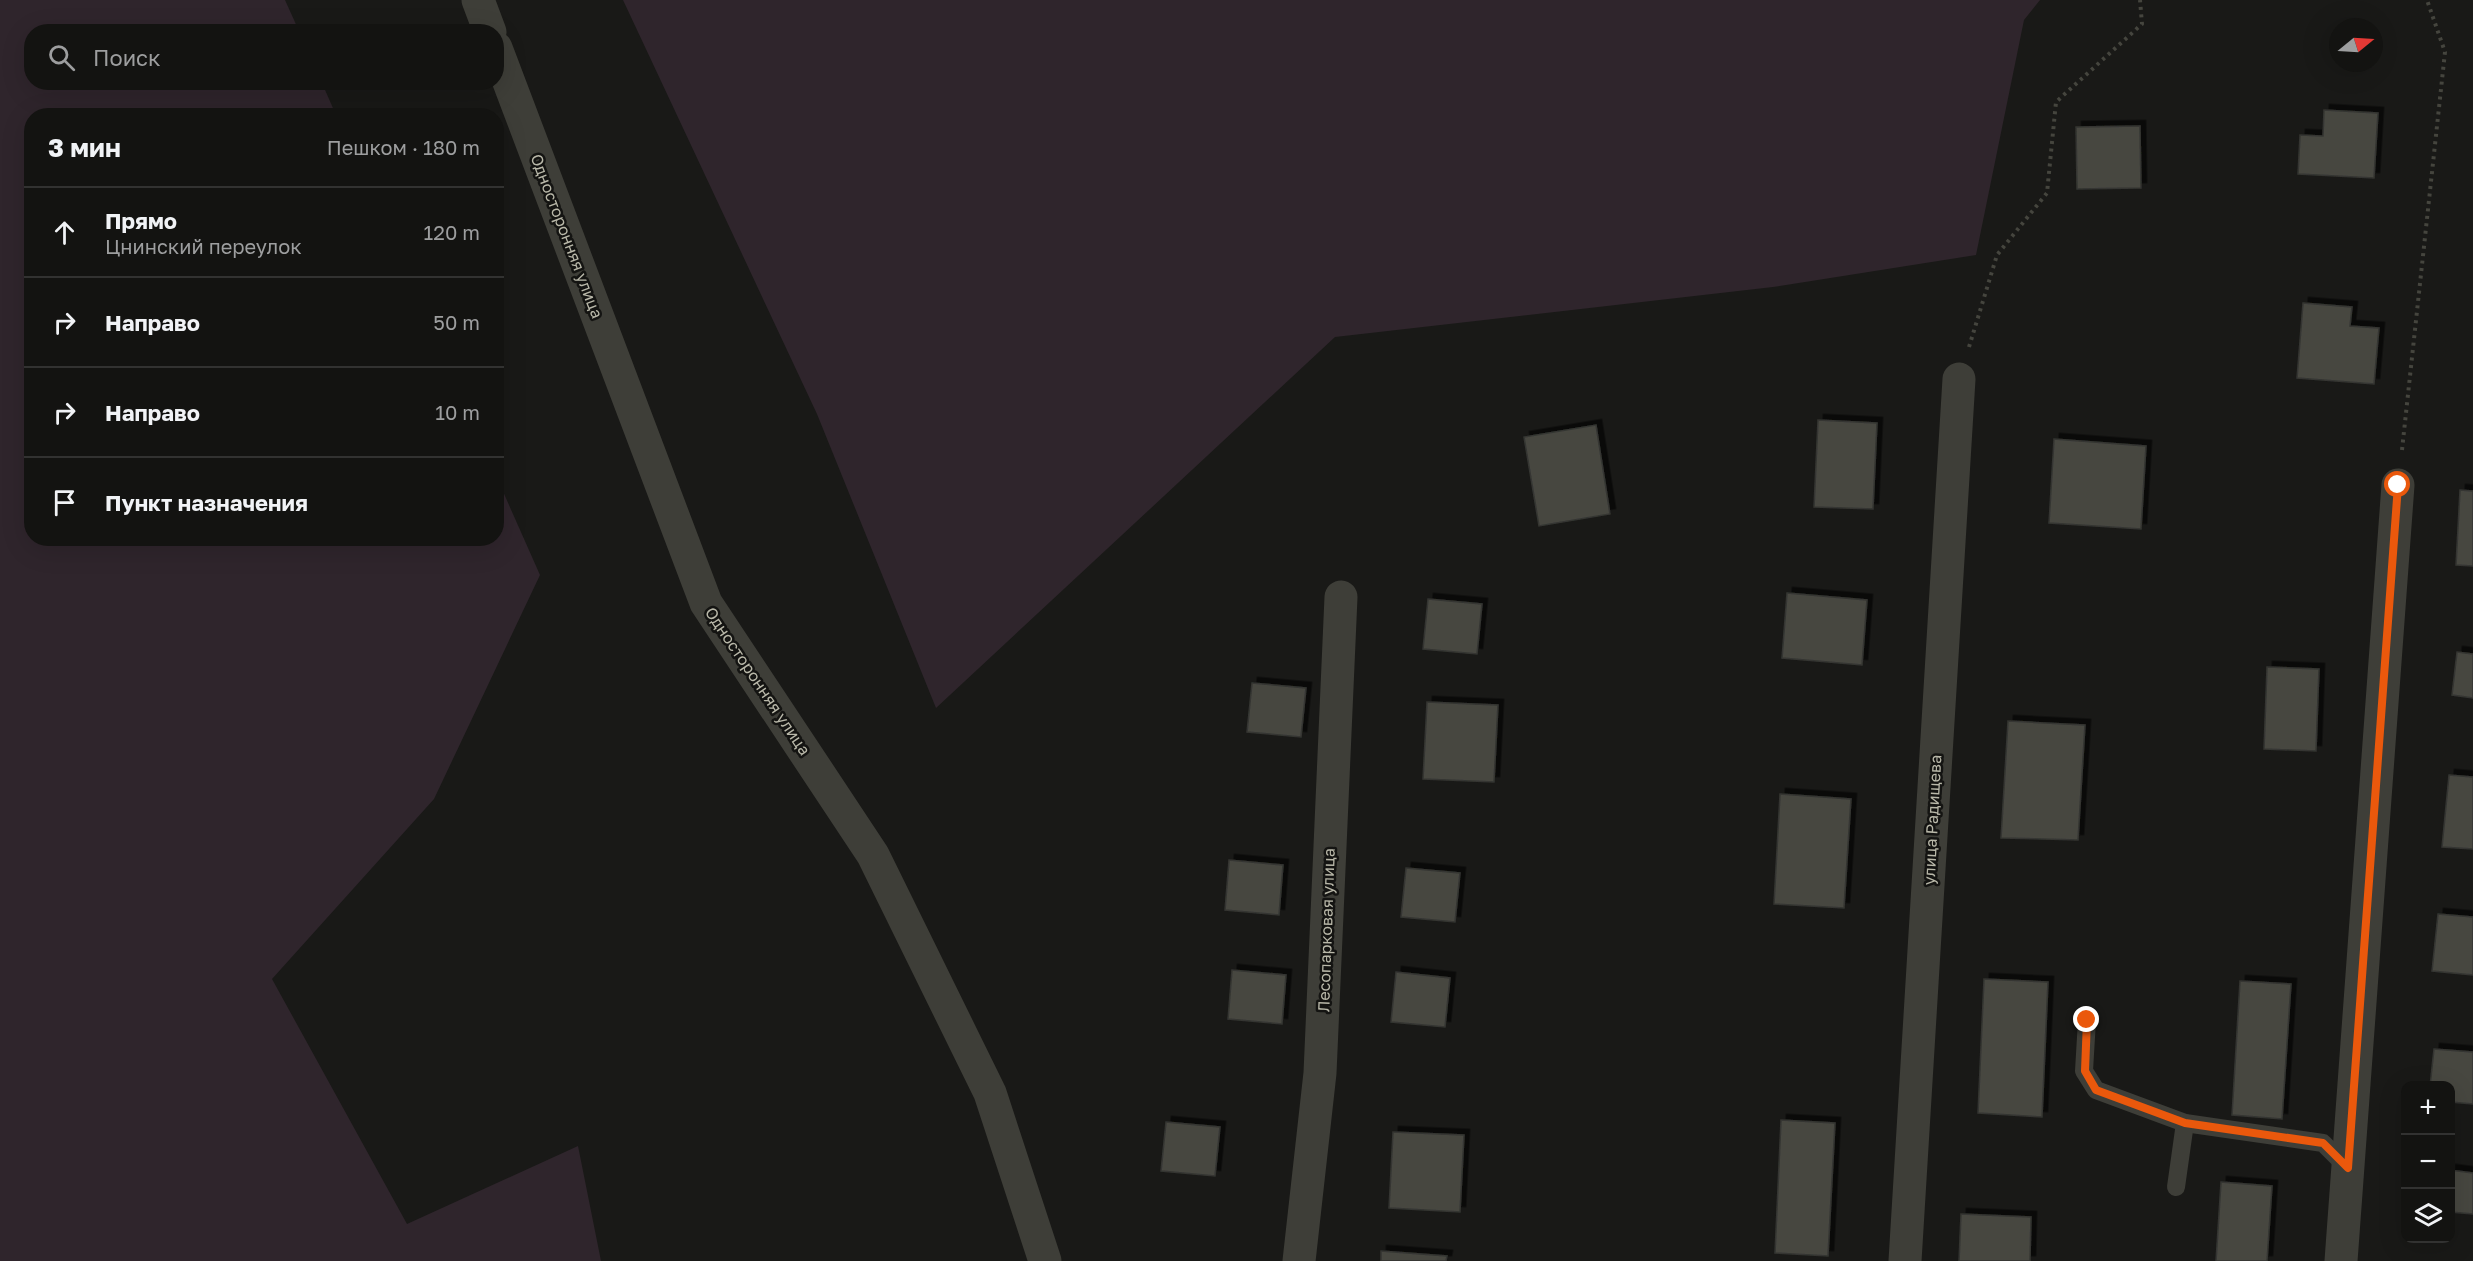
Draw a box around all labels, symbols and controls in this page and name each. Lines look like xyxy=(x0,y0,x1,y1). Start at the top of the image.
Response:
north arrow xyxy=(2329,18,2383,72)
search box xyxy=(24,24,504,90)
icon: search xyxy=(45,41,78,74)
text: Поиск xyxy=(93,44,161,71)
text: 3 мин xyxy=(48,132,121,163)
text: Пешком · 180 m xyxy=(327,135,480,159)
street label: Односторонняя улица xyxy=(526,151,608,321)
text: Прямо xyxy=(105,207,177,234)
icon: ahead xyxy=(48,216,81,249)
text: 120 m xyxy=(424,220,480,244)
text: Цнинский переулок xyxy=(105,234,302,258)
icon: right xyxy=(48,306,81,339)
text: Направо xyxy=(105,309,200,336)
text: 50 m xyxy=(433,310,480,334)
icon: right xyxy=(48,396,81,429)
text: Направо xyxy=(105,399,200,426)
text: 10 m xyxy=(435,400,480,424)
route start xyxy=(2384,471,2410,497)
icon: arrive xyxy=(48,486,81,519)
text: Пункт назначения xyxy=(105,489,308,516)
street label: Односторонняя улица xyxy=(701,603,815,759)
street label: улица Радищева xyxy=(1919,754,1945,886)
street label: Лесопарковая улица xyxy=(1313,848,1339,1012)
route end xyxy=(2073,1006,2099,1032)
map controls xyxy=(2401,1081,2455,1243)
button: + xyxy=(2401,1081,2455,1135)
button: − xyxy=(2401,1135,2455,1189)
button: layers xyxy=(2401,1189,2455,1243)

